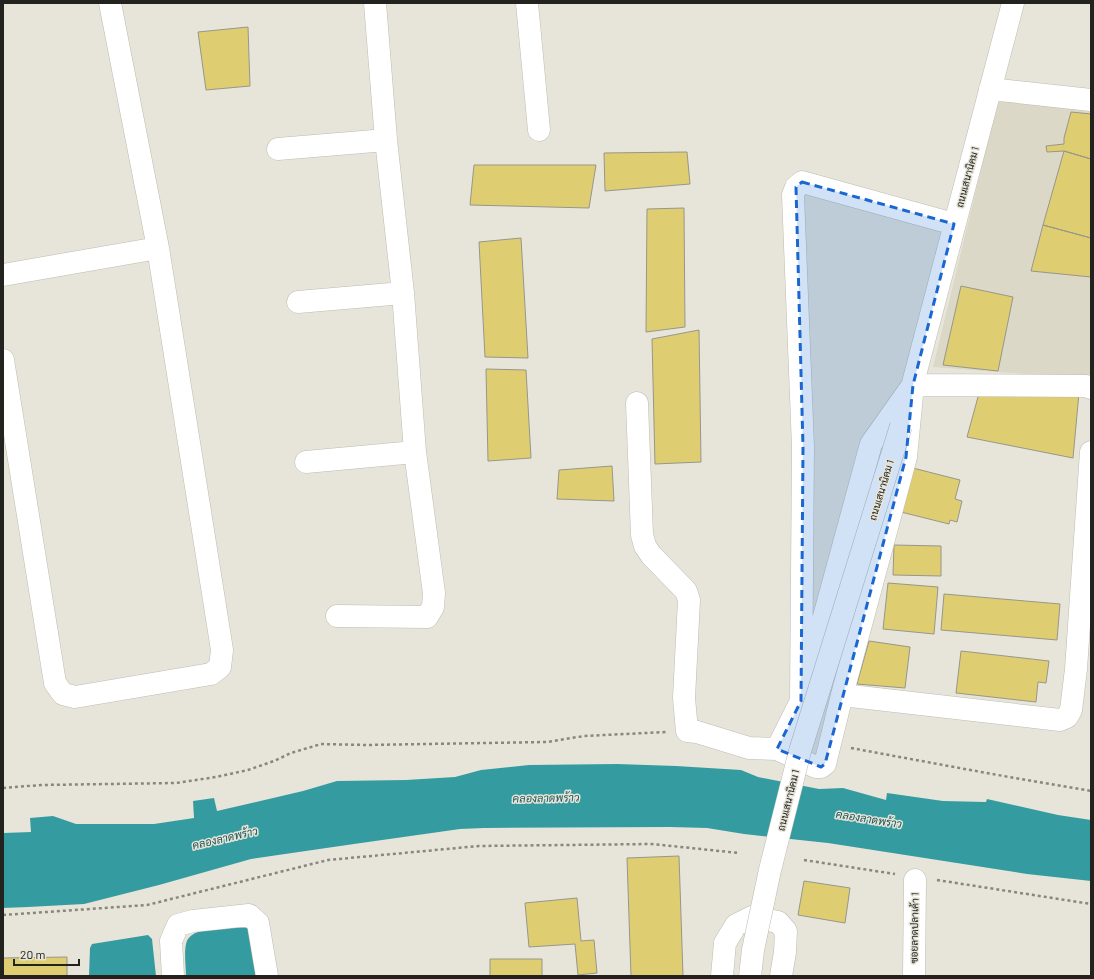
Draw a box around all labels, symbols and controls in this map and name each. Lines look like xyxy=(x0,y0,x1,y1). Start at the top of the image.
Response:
street label: ถนนเสนานิคม 1 xyxy=(953,145,981,209)
street label: ถนนเสนานิคม 1 xyxy=(866,458,896,522)
street label: ถนนเสนานิคม 1 xyxy=(775,768,801,832)
water label: คลองลาดพร้าว xyxy=(512,790,580,805)
water label: คลองลาดพร้าว xyxy=(835,807,903,830)
water label: คลองลาดพร้าว xyxy=(191,824,259,851)
street label: ซอยลาดปลาเค้า 1 xyxy=(907,892,921,964)
scale bar xyxy=(14,941,79,967)
text: 20 m xyxy=(20,947,46,961)

